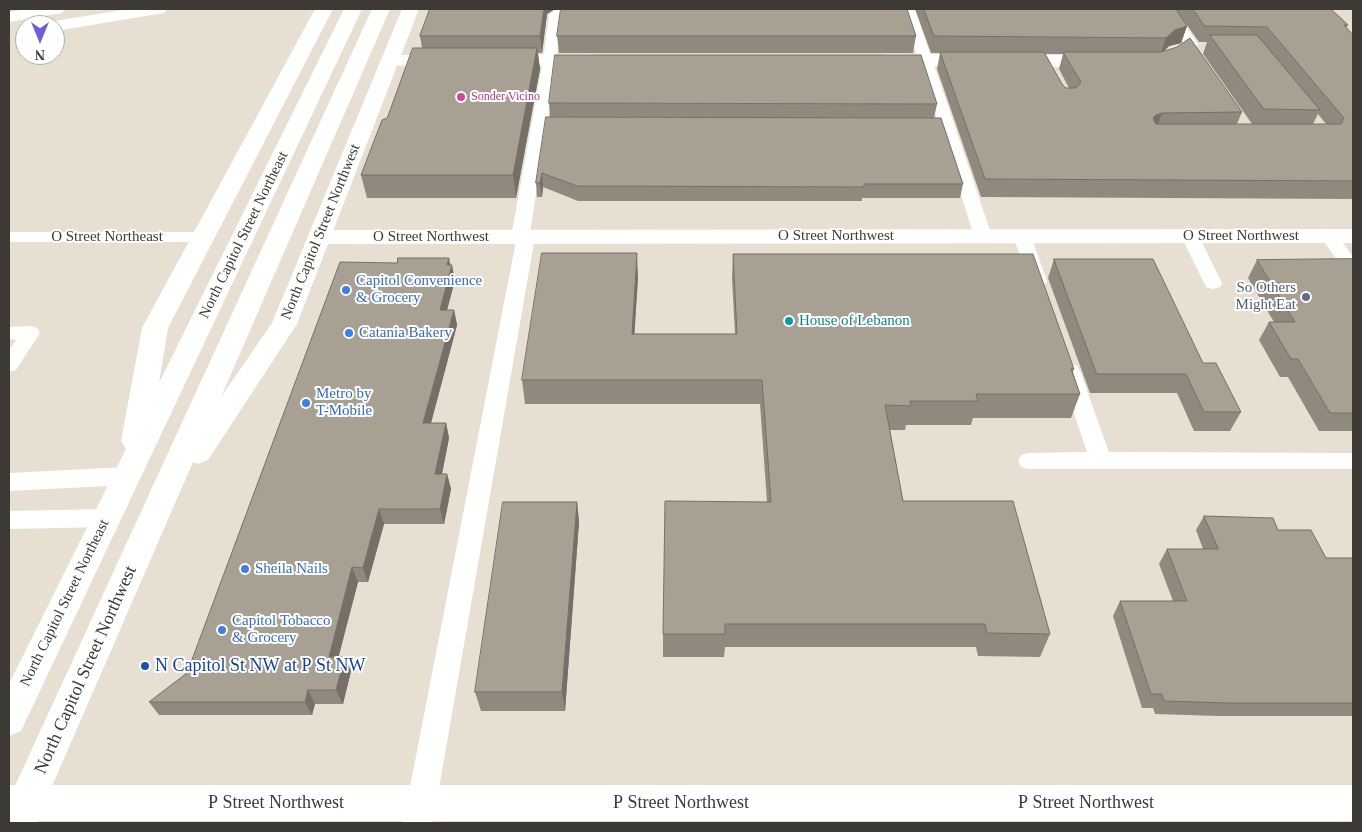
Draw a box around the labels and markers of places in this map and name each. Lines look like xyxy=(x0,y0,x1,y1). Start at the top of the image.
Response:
place label: Sonder Vicino xyxy=(471,90,540,104)
marker: Sonder Vicino xyxy=(455,91,467,103)
place label: Capitol Convenience & Grocery xyxy=(356,272,482,307)
place label: So Others Might Eat xyxy=(1236,279,1296,314)
marker: Capitol Convenience & Grocery xyxy=(340,284,352,296)
marker: So Others Might Eat xyxy=(1300,291,1312,303)
place label: House of Lebanon xyxy=(799,312,910,330)
marker: House of Lebanon xyxy=(783,315,795,327)
place label: Catania Bakery xyxy=(359,324,452,342)
marker: Catania Bakery xyxy=(343,327,355,339)
place label: Metro by T-Mobile xyxy=(316,385,372,420)
marker: Metro by T-Mobile xyxy=(300,397,312,409)
place label: Sheila Nails xyxy=(255,560,328,578)
marker: Sheila Nails xyxy=(239,563,251,575)
place label: Capitol Tobacco & Grocery xyxy=(232,612,331,647)
marker: Capitol Tobacco & Grocery xyxy=(216,624,228,636)
place label: N Capitol St NW at P St NW xyxy=(155,655,365,677)
marker: N Capitol St NW at P St NW xyxy=(139,660,151,672)

